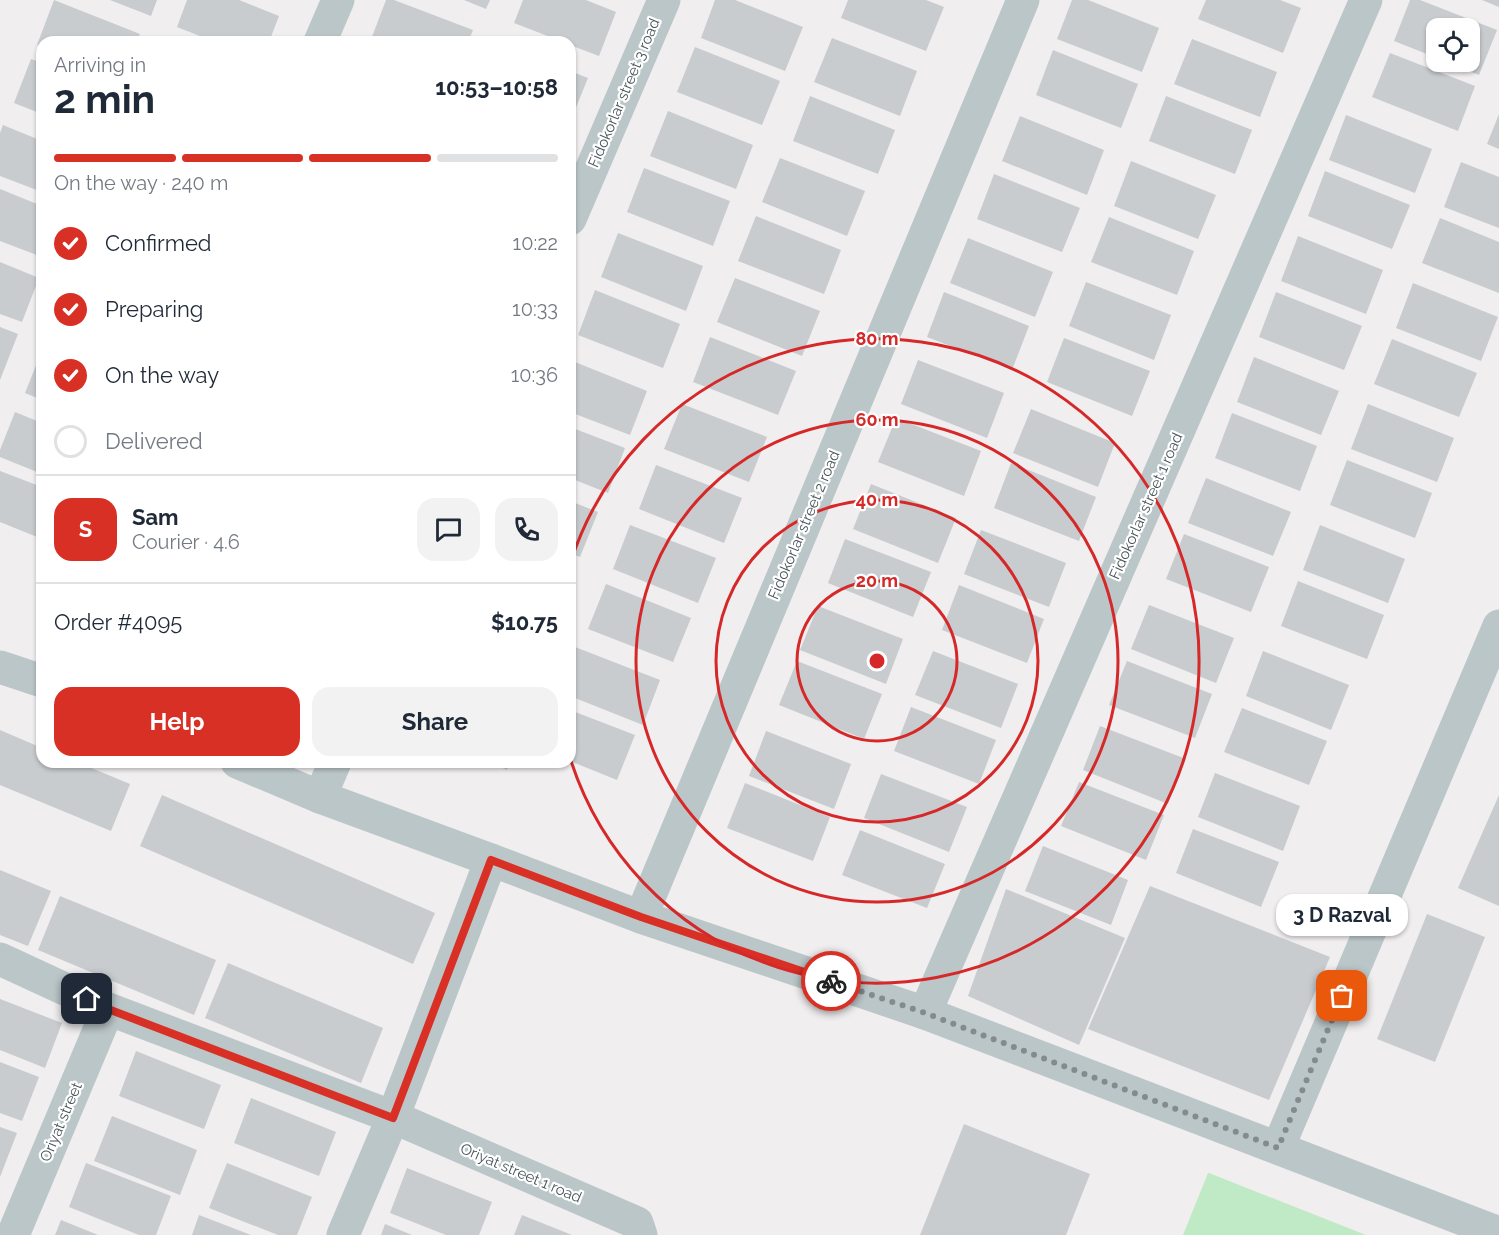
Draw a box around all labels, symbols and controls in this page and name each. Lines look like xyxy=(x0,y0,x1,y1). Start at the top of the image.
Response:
street label: Fidokorlar street 3 road xyxy=(584,16,664,170)
map controls xyxy=(1426,18,1480,72)
button: locate xyxy=(1426,18,1480,72)
text: Arriving in xyxy=(54,53,146,77)
text: 10:53–10:58 xyxy=(435,74,558,100)
text: 2 min xyxy=(54,76,155,122)
text: On the way · 240 m xyxy=(54,171,228,195)
icon: check xyxy=(54,227,87,260)
text: Confirmed xyxy=(105,230,212,256)
text: 10:22 xyxy=(513,231,558,255)
icon: check xyxy=(54,293,87,326)
text: Preparing xyxy=(105,296,203,322)
text: 10:33 xyxy=(512,297,558,321)
text: 80 m xyxy=(855,328,899,349)
icon: check xyxy=(54,359,87,392)
text: On the way xyxy=(105,362,219,388)
text: 10:36 xyxy=(511,363,558,387)
text: 60 m xyxy=(855,409,899,430)
text: Delivered xyxy=(105,428,203,454)
street label: Fidokorlar street 1 road xyxy=(1106,430,1186,582)
street label: Fidokorlar street 2 road xyxy=(764,448,844,602)
text: 40 m xyxy=(856,489,898,510)
button: chat xyxy=(417,498,480,561)
button: phone xyxy=(495,498,558,561)
text: Sam xyxy=(132,504,179,530)
text: S xyxy=(79,516,92,542)
text: Courier · 4.6 xyxy=(132,530,240,554)
text: 20 m xyxy=(856,570,898,591)
text: Order #4095 xyxy=(54,609,182,635)
text: $10.75 xyxy=(491,609,558,635)
centre of rings xyxy=(867,651,887,671)
button: Help xyxy=(54,687,300,756)
button: Share xyxy=(312,687,558,756)
callout: 3 D Razval xyxy=(1276,894,1408,936)
text: 3 D Razval xyxy=(1293,903,1391,927)
courier xyxy=(801,951,861,1011)
icon: bike xyxy=(815,965,848,998)
pin xyxy=(1316,970,1367,1021)
pin xyxy=(61,973,112,1024)
icon: bag xyxy=(1325,979,1358,1012)
icon: home xyxy=(70,982,103,1015)
street label: Oriyat street xyxy=(36,1080,86,1164)
street label: Oriyat street 1 road xyxy=(458,1139,584,1207)

